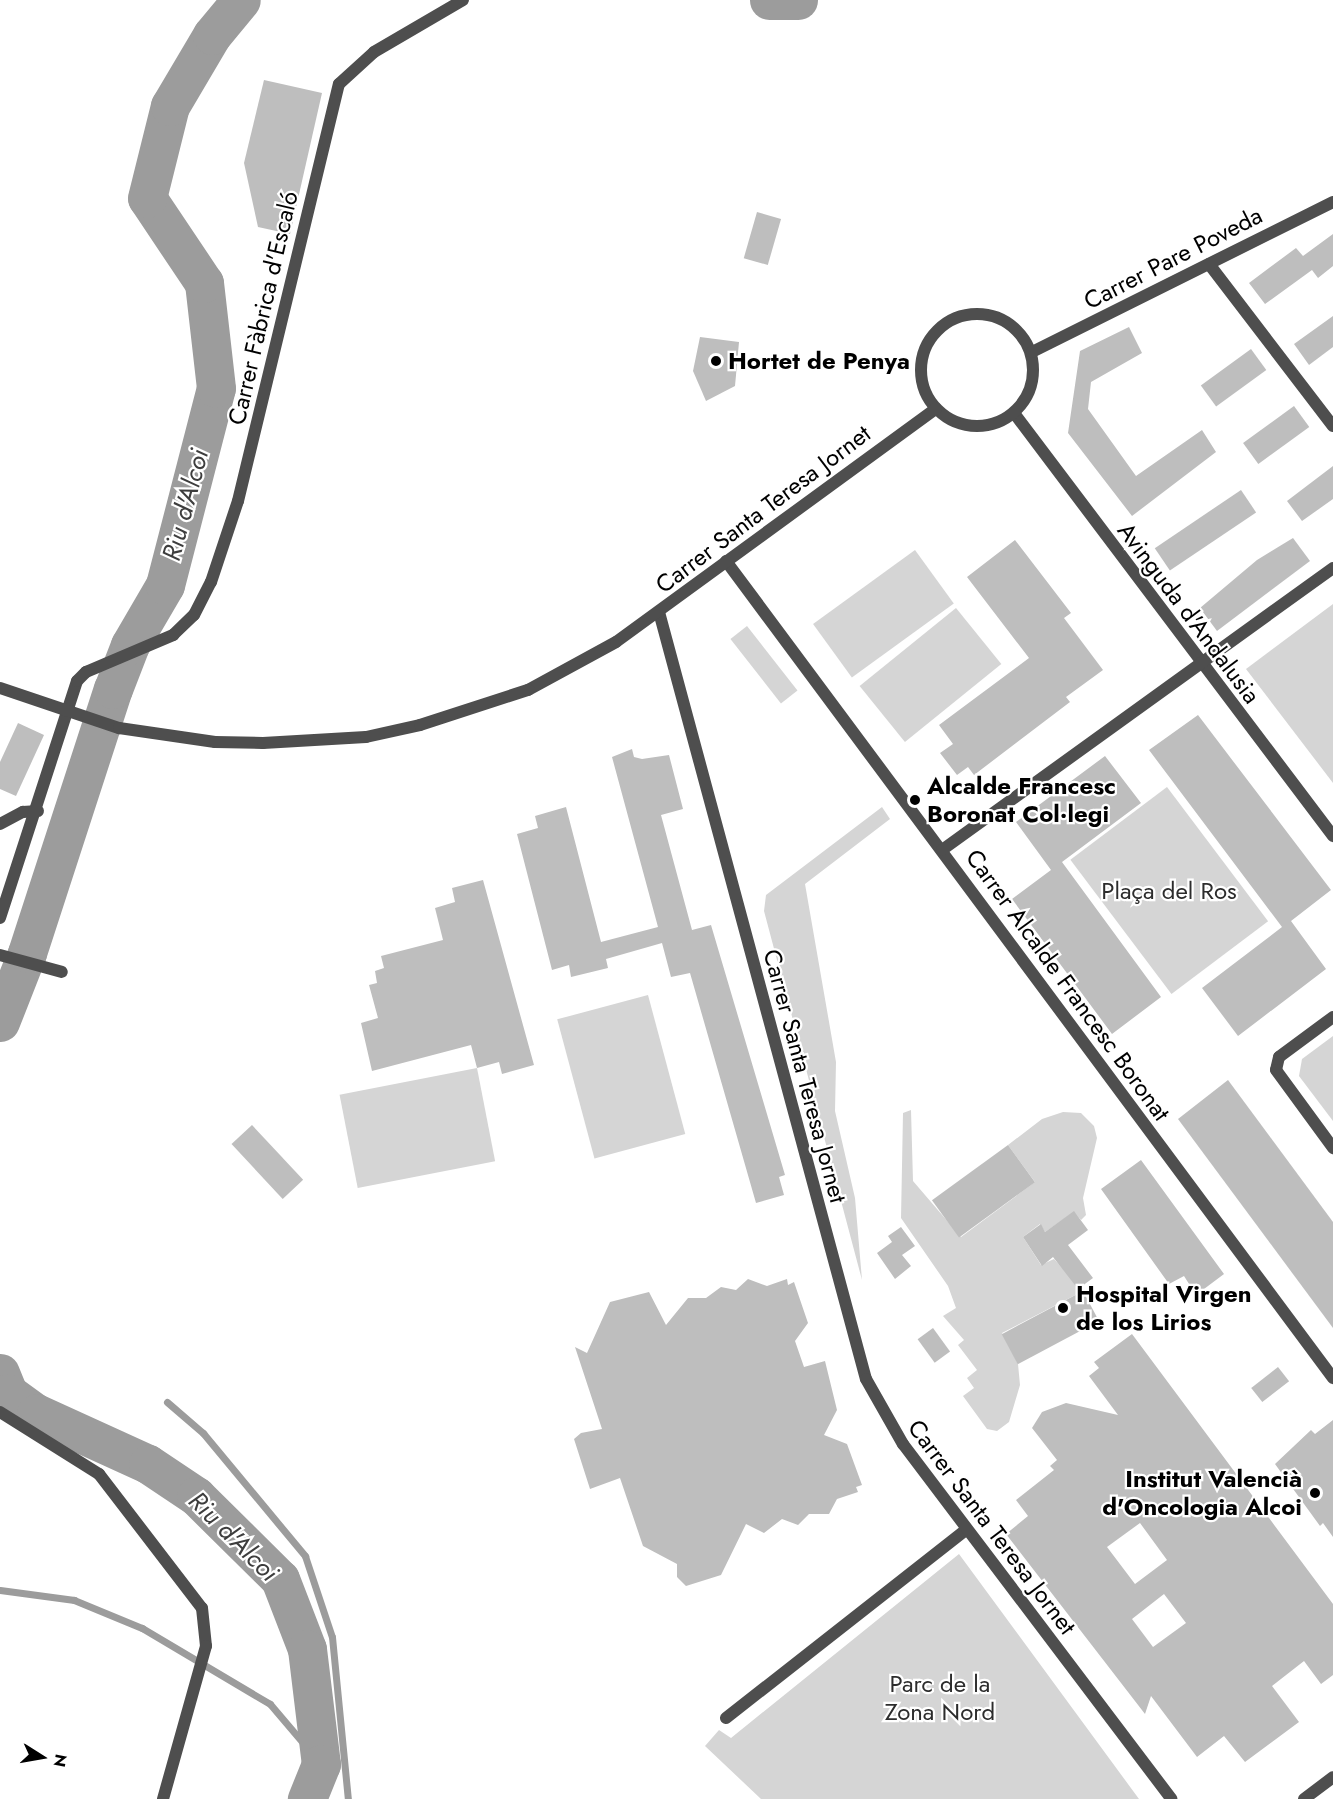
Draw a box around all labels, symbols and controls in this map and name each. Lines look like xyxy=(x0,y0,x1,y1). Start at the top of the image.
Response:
street label: Carrer Fàbrica d'Escaló xyxy=(222,188,304,428)
street label: Carrer Pare Poveda xyxy=(1079,201,1267,315)
place label: Hortet de Penya xyxy=(728,347,910,375)
marker: Hortet de Penya xyxy=(709,354,723,368)
street label: Carrer Santa Teresa Jornet xyxy=(650,419,876,599)
water label: Riu d'Alcoi xyxy=(156,446,216,564)
street label: Avinguda d'Andalusia xyxy=(1112,517,1266,709)
place label: Alcalde Francesc Boronat Col·legi xyxy=(927,772,1116,828)
marker: Alcalde Francesc Boronat Col·legi xyxy=(908,793,922,807)
street label: Carrer Alcalde Francesc Boronat xyxy=(960,844,1176,1126)
park label: Plaça del Ros xyxy=(1101,877,1237,905)
street label: Carrer Santa Teresa Jornet xyxy=(757,946,853,1206)
place label: Hospital Virgen de los Lirios xyxy=(1076,1280,1252,1336)
marker: Hospital Virgen de los Lirios xyxy=(1054,1299,1072,1317)
street label: Carrer Santa Teresa Jornet xyxy=(902,1414,1082,1640)
place label: Institut Valencià d'Oncologia Alcoi xyxy=(1102,1465,1302,1521)
marker: Institut Valencià d'Oncologia Alcoi xyxy=(1306,1484,1324,1502)
water label: Riu d'Alcoi xyxy=(182,1486,284,1588)
park label: Parc de la Zona Nord xyxy=(885,1670,995,1726)
north arrow xyxy=(12,1727,72,1787)
text: N xyxy=(48,1752,73,1769)

